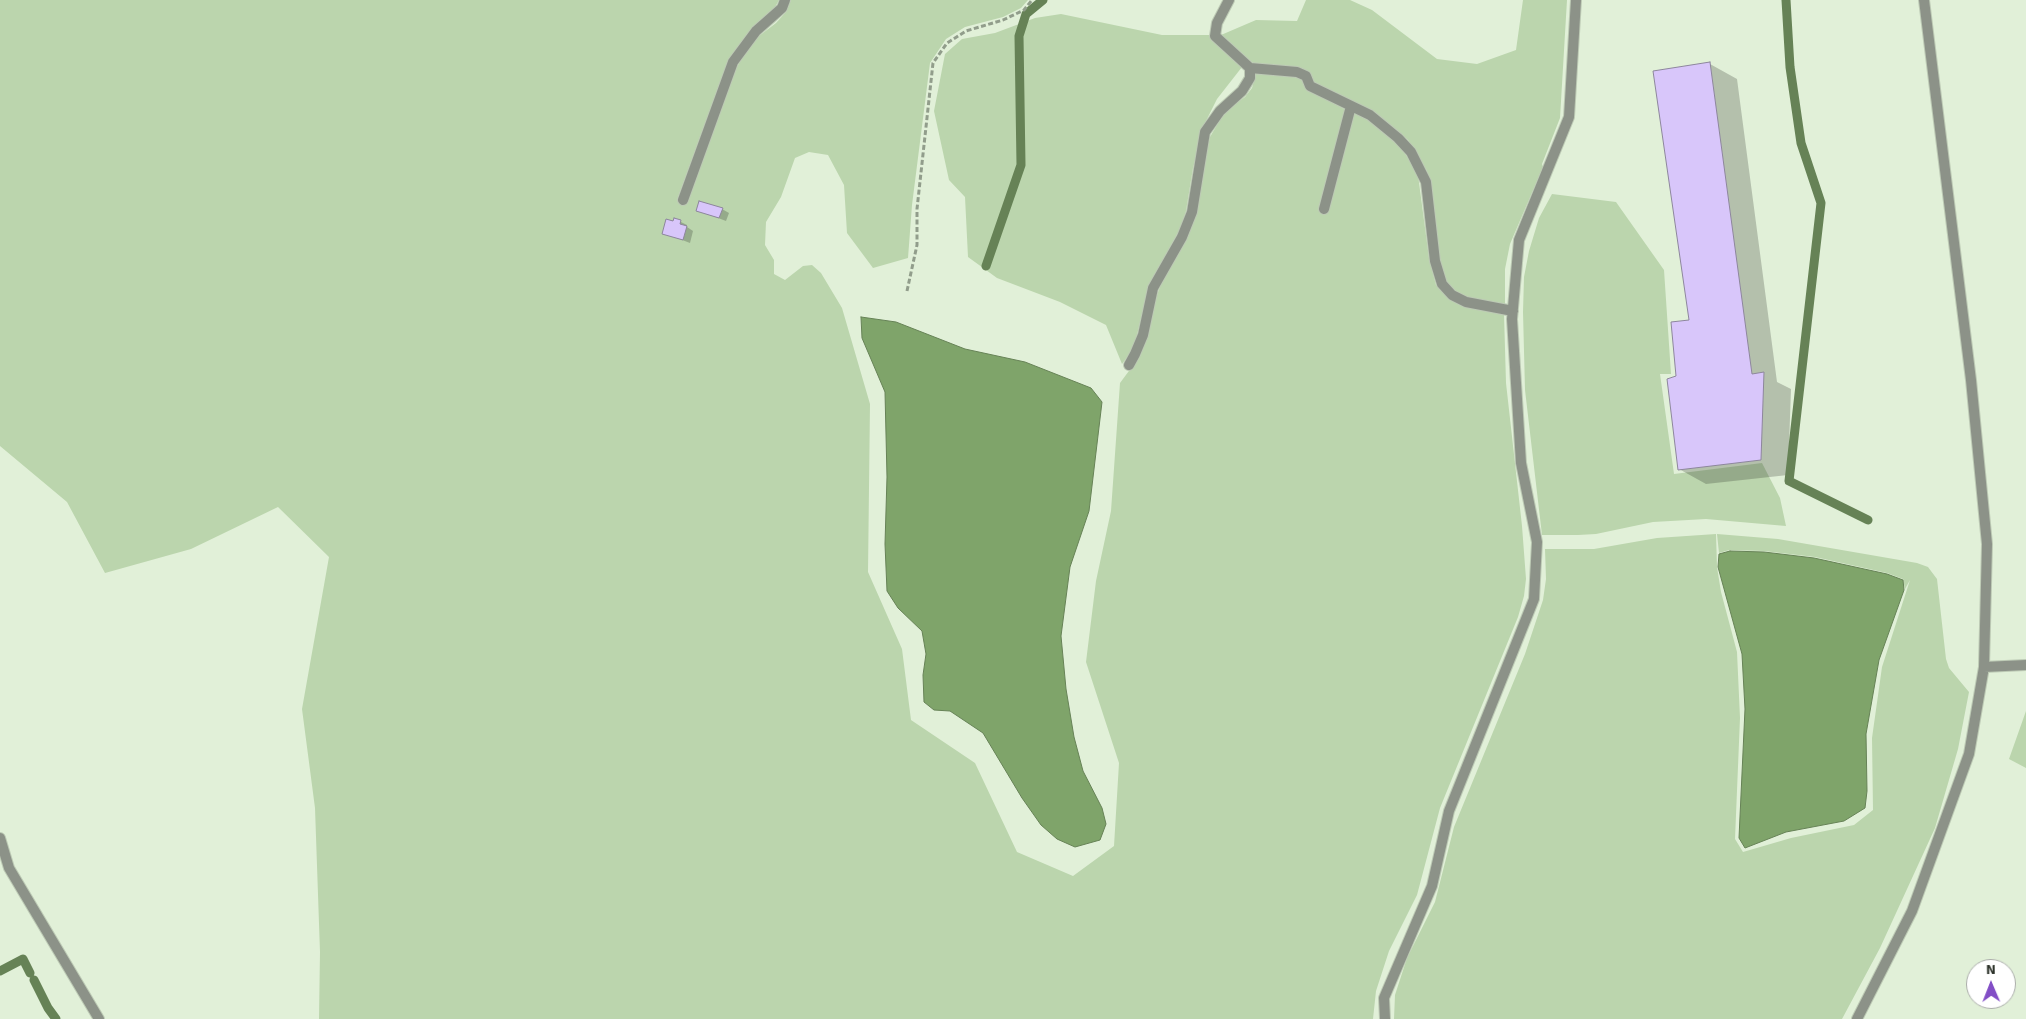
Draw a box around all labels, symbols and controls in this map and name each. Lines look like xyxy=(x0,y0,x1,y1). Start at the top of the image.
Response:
north arrow xyxy=(1966,959,2016,1009)
text: N xyxy=(1986,961,1996,978)

